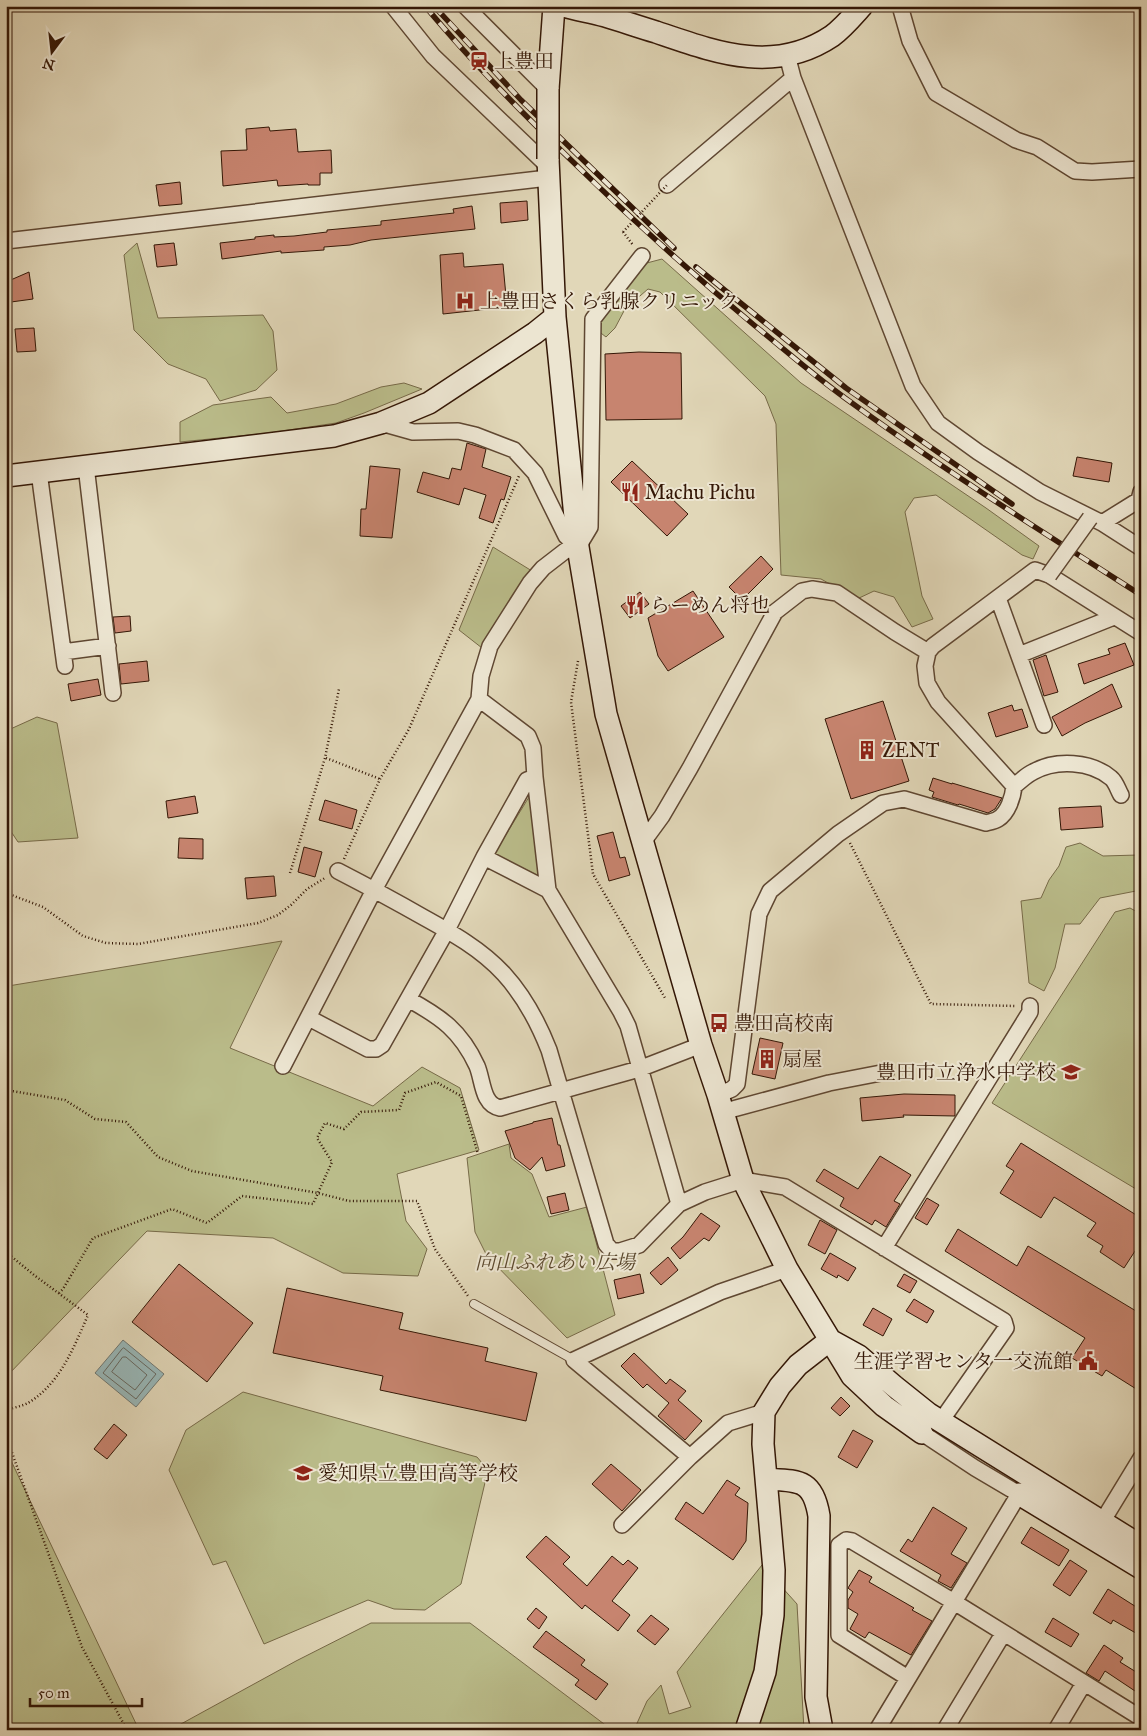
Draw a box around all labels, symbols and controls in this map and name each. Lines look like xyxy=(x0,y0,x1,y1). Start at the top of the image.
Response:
north arrow xyxy=(28,28,78,78)
place label: 上豊田 xyxy=(494,49,554,73)
station icon: 上豊田 xyxy=(468,50,490,72)
text: N xyxy=(41,54,57,74)
place label: 上豊田さくら乳腺クリニック xyxy=(480,289,739,313)
hospital icon: 上豊田さくら乳腺クリニック xyxy=(454,290,476,312)
place label: Machu Pichu xyxy=(645,480,756,504)
restaurant icon: Machu Pichu xyxy=(619,481,641,503)
place label: らーめん将也 xyxy=(650,593,770,617)
restaurant icon: らーめん将也 xyxy=(624,594,646,616)
place label: ZENT xyxy=(882,738,940,762)
building icon: ZENT xyxy=(856,739,878,761)
place label: 豊田高校南 xyxy=(734,1011,834,1035)
bus stop icon: 豊田高校南 xyxy=(708,1012,730,1034)
place label: 扇屋 xyxy=(782,1047,822,1071)
building icon: 扇屋 xyxy=(756,1048,778,1070)
place label: 豊田市立浄水中学校 xyxy=(876,1060,1056,1084)
school or university icon: 豊田市立浄水中学校 xyxy=(1060,1061,1082,1083)
park label: 向山ふれあい広場 xyxy=(475,1250,637,1274)
place label: 生涯学習センタ一交流館 xyxy=(854,1349,1073,1373)
public building icon: 生涯学習センタ一交流館 xyxy=(1077,1350,1099,1372)
place label: 愛知県立豊田高等学校 xyxy=(318,1461,518,1485)
school or university icon: 愛知県立豊田高等学校 xyxy=(292,1462,314,1484)
scale bar xyxy=(30,1676,142,1708)
text: 50 m xyxy=(38,1684,70,1702)

